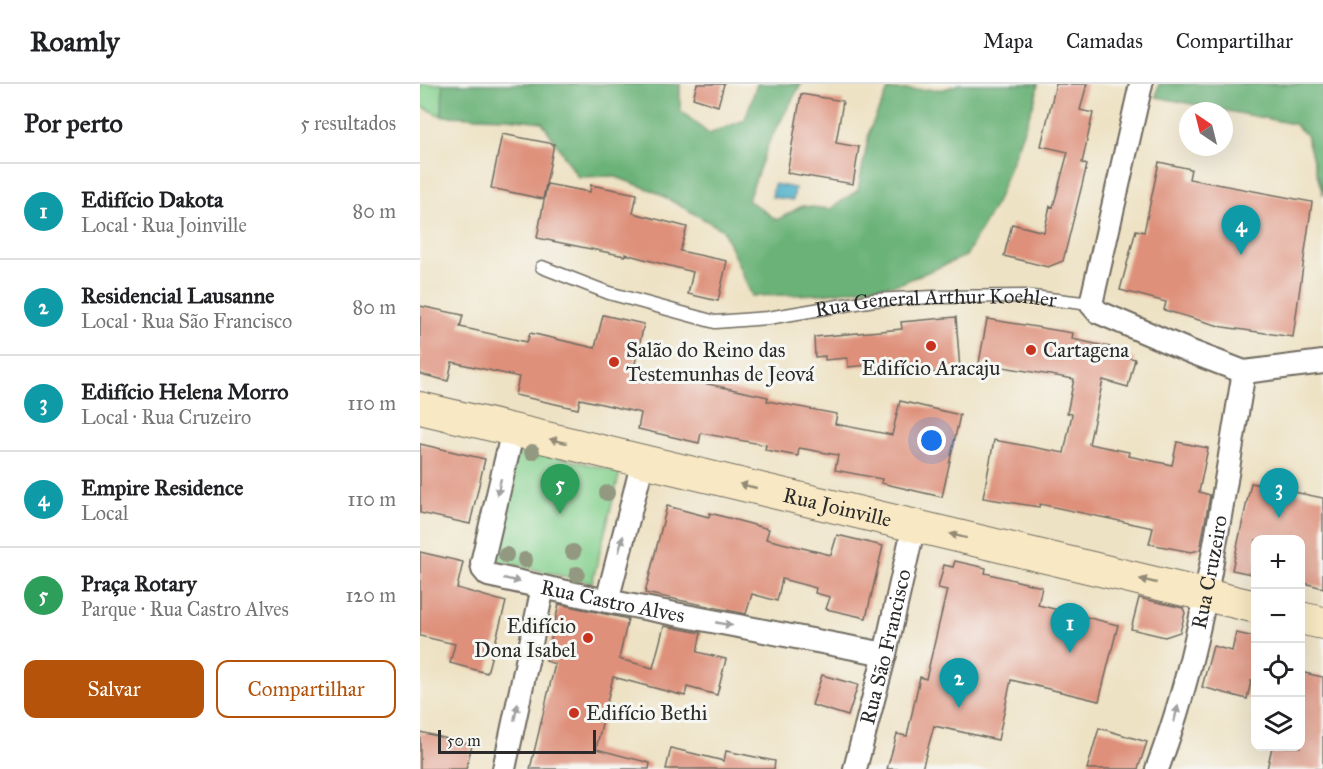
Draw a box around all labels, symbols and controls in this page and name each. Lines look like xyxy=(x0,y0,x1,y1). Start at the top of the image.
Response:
text: Roamly xyxy=(30,24,119,59)
text: Mapa xyxy=(983,28,1033,54)
text: Camadas xyxy=(1066,28,1143,54)
text: Compartilhar xyxy=(1176,28,1293,54)
north arrow xyxy=(1179,102,1233,156)
text: Por perto xyxy=(24,107,123,139)
text: 5 resultados xyxy=(300,111,396,135)
text: Edifício Dakota xyxy=(81,186,223,213)
text: 1 xyxy=(40,199,47,223)
text: 80 m xyxy=(353,199,396,223)
pin: 4 xyxy=(1222,206,1260,255)
text: Local · Rua Joinville xyxy=(81,213,247,237)
text: Residencial Lausanne xyxy=(81,282,274,309)
street label: Rua General Arthur Koehler xyxy=(813,283,1058,323)
text: 2 xyxy=(39,295,48,319)
text: 80 m xyxy=(353,295,396,319)
text: Local · Rua São Francisco xyxy=(81,309,292,333)
place label: Salão do Reino das Testemunhas de Jeová xyxy=(626,337,814,387)
place label: Cartagena xyxy=(1043,337,1129,363)
marker: Edifício Aracaju xyxy=(924,339,938,353)
marker: Cartagena xyxy=(1024,343,1038,357)
marker: Salão do Reino das Testemunhas de Jeová xyxy=(607,355,621,369)
place label: Edifício Aracaju xyxy=(862,355,1000,381)
text: Edifício Helena Morro xyxy=(81,378,289,405)
text: 3 xyxy=(40,391,48,415)
text: 110 m xyxy=(348,391,396,415)
text: Local · Rua Cruzeiro xyxy=(81,405,251,429)
your location xyxy=(917,426,946,455)
one-way arrow xyxy=(549,436,568,445)
pin: 5 xyxy=(540,464,580,514)
pin: 3 xyxy=(1260,468,1298,518)
text: Empire Residence xyxy=(81,474,243,501)
one-way arrow xyxy=(494,478,504,496)
one-way arrow xyxy=(739,480,757,490)
street label: Rua Joinville xyxy=(780,482,895,533)
text: 4 xyxy=(38,487,49,511)
text: 110 m xyxy=(348,487,396,511)
text: Local xyxy=(81,501,128,525)
street label: Rua Cruzeiro xyxy=(1186,513,1233,632)
one-way arrow xyxy=(949,530,968,540)
one-way arrow xyxy=(617,535,627,553)
map controls xyxy=(1251,535,1305,751)
button: + xyxy=(1251,535,1305,589)
street label: Rua São Francisco xyxy=(854,566,917,727)
text: Praça Rotary xyxy=(81,570,197,597)
street label: Rua Castro Alves xyxy=(538,574,687,629)
one-way arrow xyxy=(503,576,522,585)
one-way arrow xyxy=(1138,576,1157,585)
text: 5 xyxy=(39,583,48,607)
text: 120 m xyxy=(345,583,396,607)
button: − xyxy=(1251,589,1305,643)
text: Parque · Rua Castro Alves xyxy=(81,597,289,621)
pin: 1 xyxy=(1050,604,1090,653)
place label: Edifício Dona Isabel xyxy=(474,613,576,663)
one-way arrow xyxy=(715,620,734,629)
marker: Edifício Dona Isabel xyxy=(581,631,595,645)
button: locate xyxy=(1251,643,1305,697)
pin: 2 xyxy=(940,658,978,708)
button: Salvar xyxy=(24,660,204,718)
button: Compartilhar xyxy=(216,660,396,718)
button: layers xyxy=(1251,697,1305,751)
place label: Edifício Bethi xyxy=(586,700,708,726)
one-way arrow xyxy=(512,702,521,721)
one-way arrow xyxy=(1172,705,1182,723)
marker: Edifício Bethi xyxy=(567,706,581,720)
scale bar xyxy=(438,727,596,754)
text: 50 m xyxy=(447,731,481,750)

